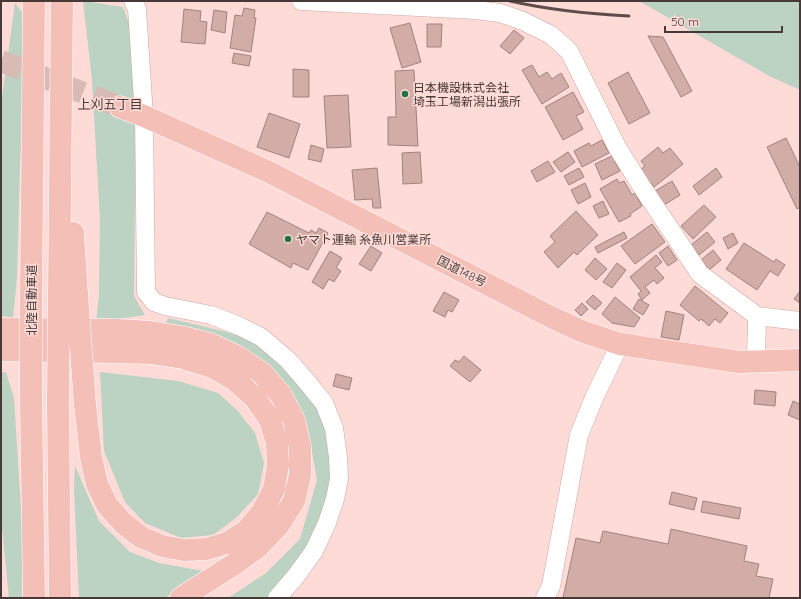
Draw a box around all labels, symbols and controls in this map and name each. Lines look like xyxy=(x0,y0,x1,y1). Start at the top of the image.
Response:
scale bar xyxy=(665,8,782,34)
text: 50 m xyxy=(671,14,699,29)
place label: 日本機設株式会社 埼玉工場新潟出張所 xyxy=(413,80,521,109)
marker: 日本機設株式会社 埼玉工場新潟出張所 xyxy=(400,89,410,99)
district label: 上刈五丁目 xyxy=(77,96,143,112)
place label: ヤマト運輸 糸魚川営業所 xyxy=(296,232,431,247)
marker: ヤマト運輸 糸魚川営業所 xyxy=(283,234,293,244)
street label: 国道148号 xyxy=(435,252,489,290)
street label: 北陸自動車道 xyxy=(24,264,39,336)

